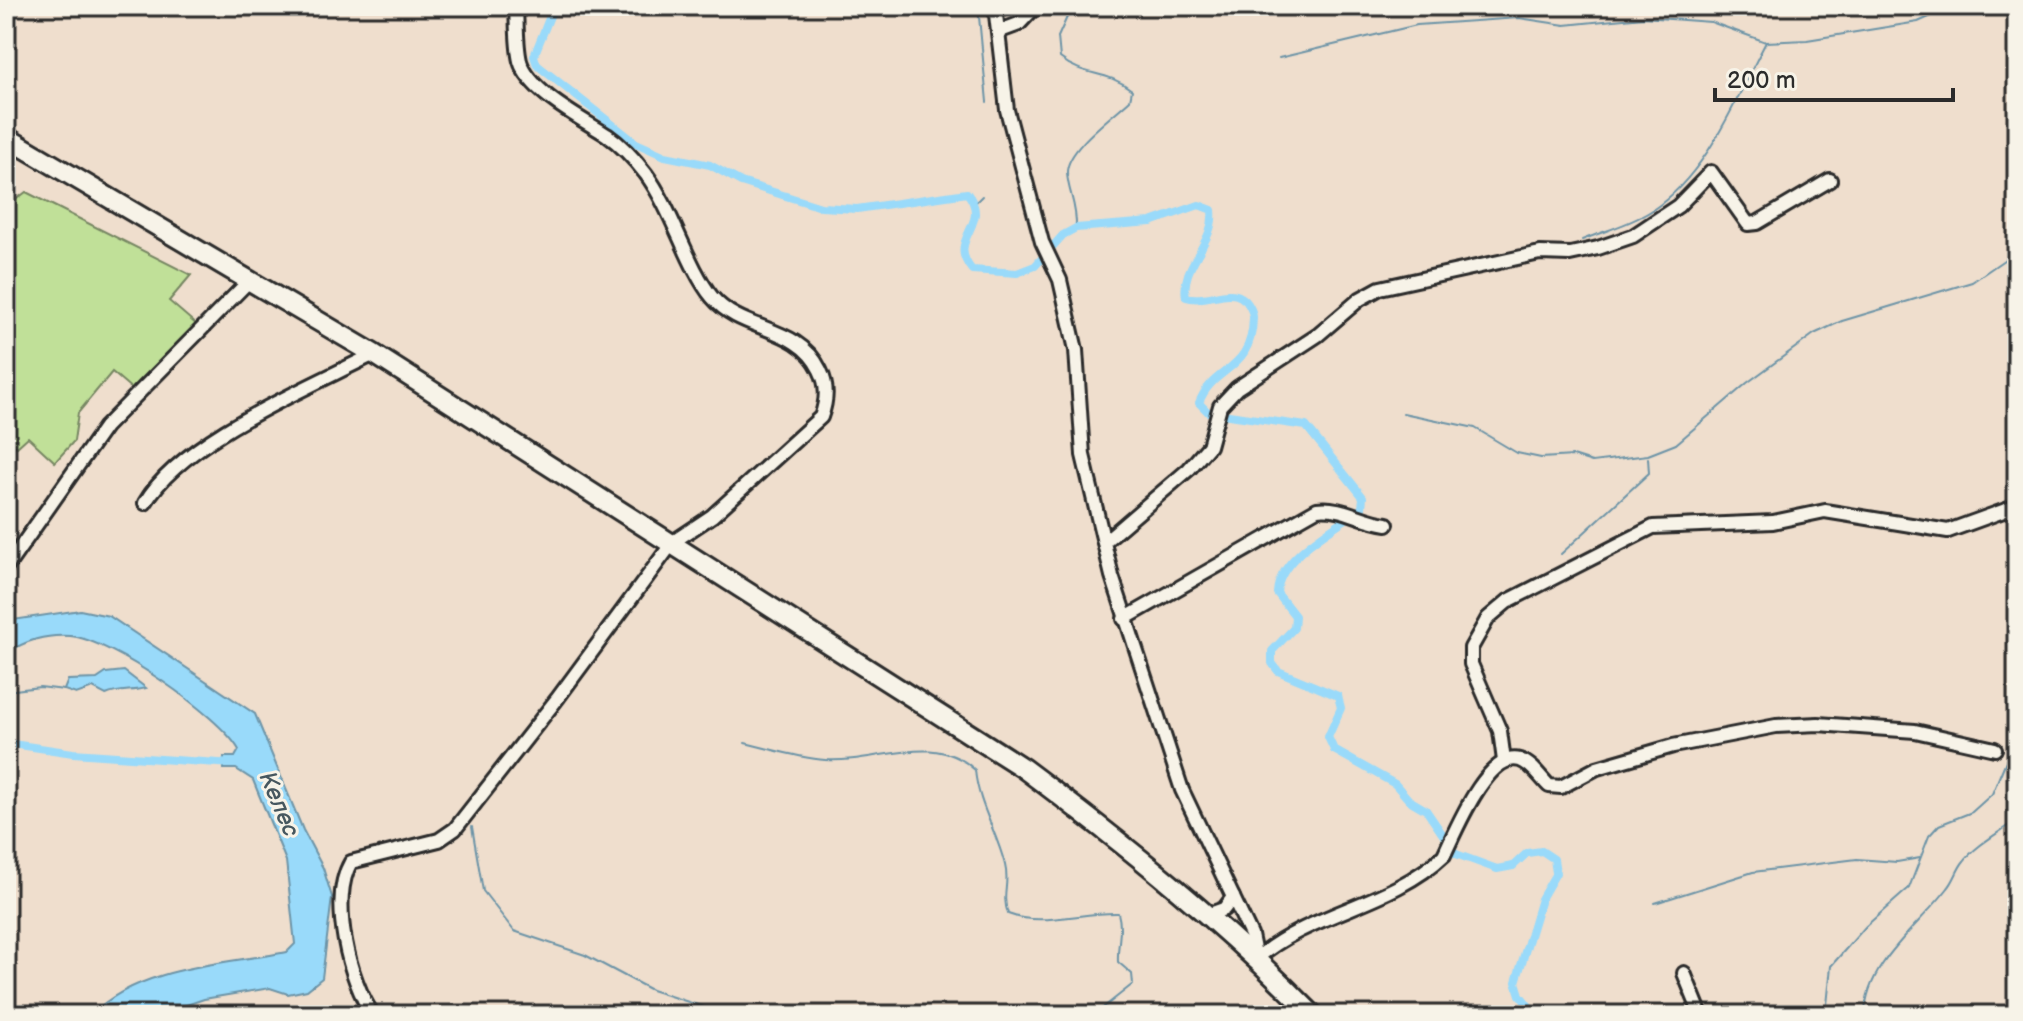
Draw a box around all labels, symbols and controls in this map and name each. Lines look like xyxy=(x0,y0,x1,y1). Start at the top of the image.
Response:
scale bar xyxy=(1715,52,1953,102)
text: 200 m xyxy=(1727,66,1796,95)
water label: Келес xyxy=(252,767,306,841)

